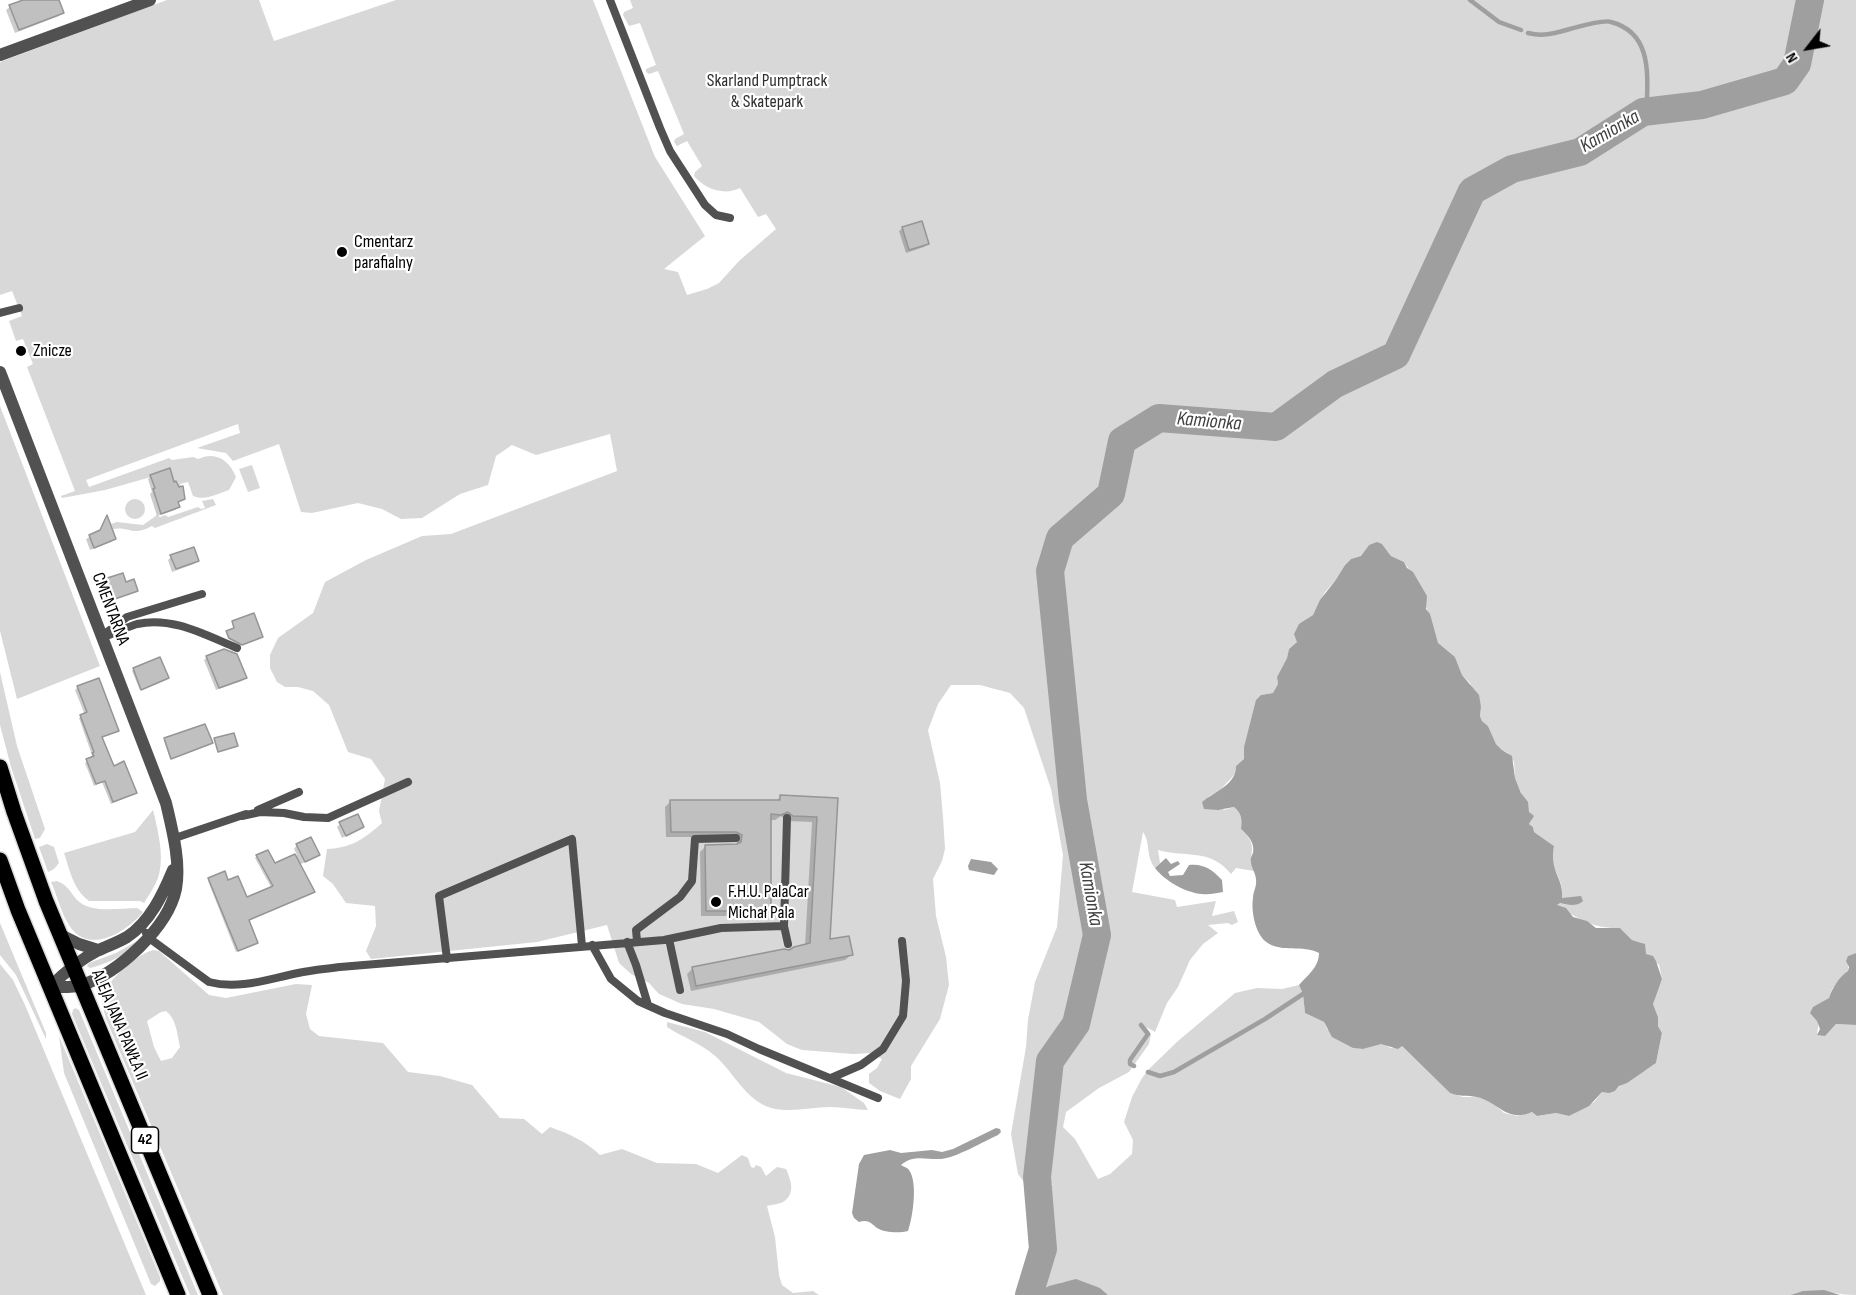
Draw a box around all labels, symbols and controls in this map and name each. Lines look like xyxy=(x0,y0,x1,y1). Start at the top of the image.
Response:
north arrow xyxy=(1778,18,1838,78)
text: N xyxy=(1782,49,1802,66)
park label: Skarland Pumptrack & Skatepark xyxy=(707,70,827,112)
water label: Kamionka xyxy=(1576,105,1644,159)
place label: Cmentarz parafialny xyxy=(354,231,413,274)
marker: Cmentarz parafialny xyxy=(335,245,349,259)
place label: Znicze xyxy=(33,340,72,362)
marker: Znicze xyxy=(14,344,28,358)
water label: Kamionka xyxy=(1176,407,1242,437)
street label: CMENTARNA xyxy=(86,570,134,648)
water label: Kamionka xyxy=(1073,860,1107,928)
place label: F.H.U. PalaCar Michał Pala xyxy=(728,881,809,924)
marker: F.H.U. PalaCar Michał Pala xyxy=(709,895,723,909)
street label: ALEJA JANA PAWŁA II xyxy=(86,966,152,1084)
road number: 42 xyxy=(132,1127,158,1153)

